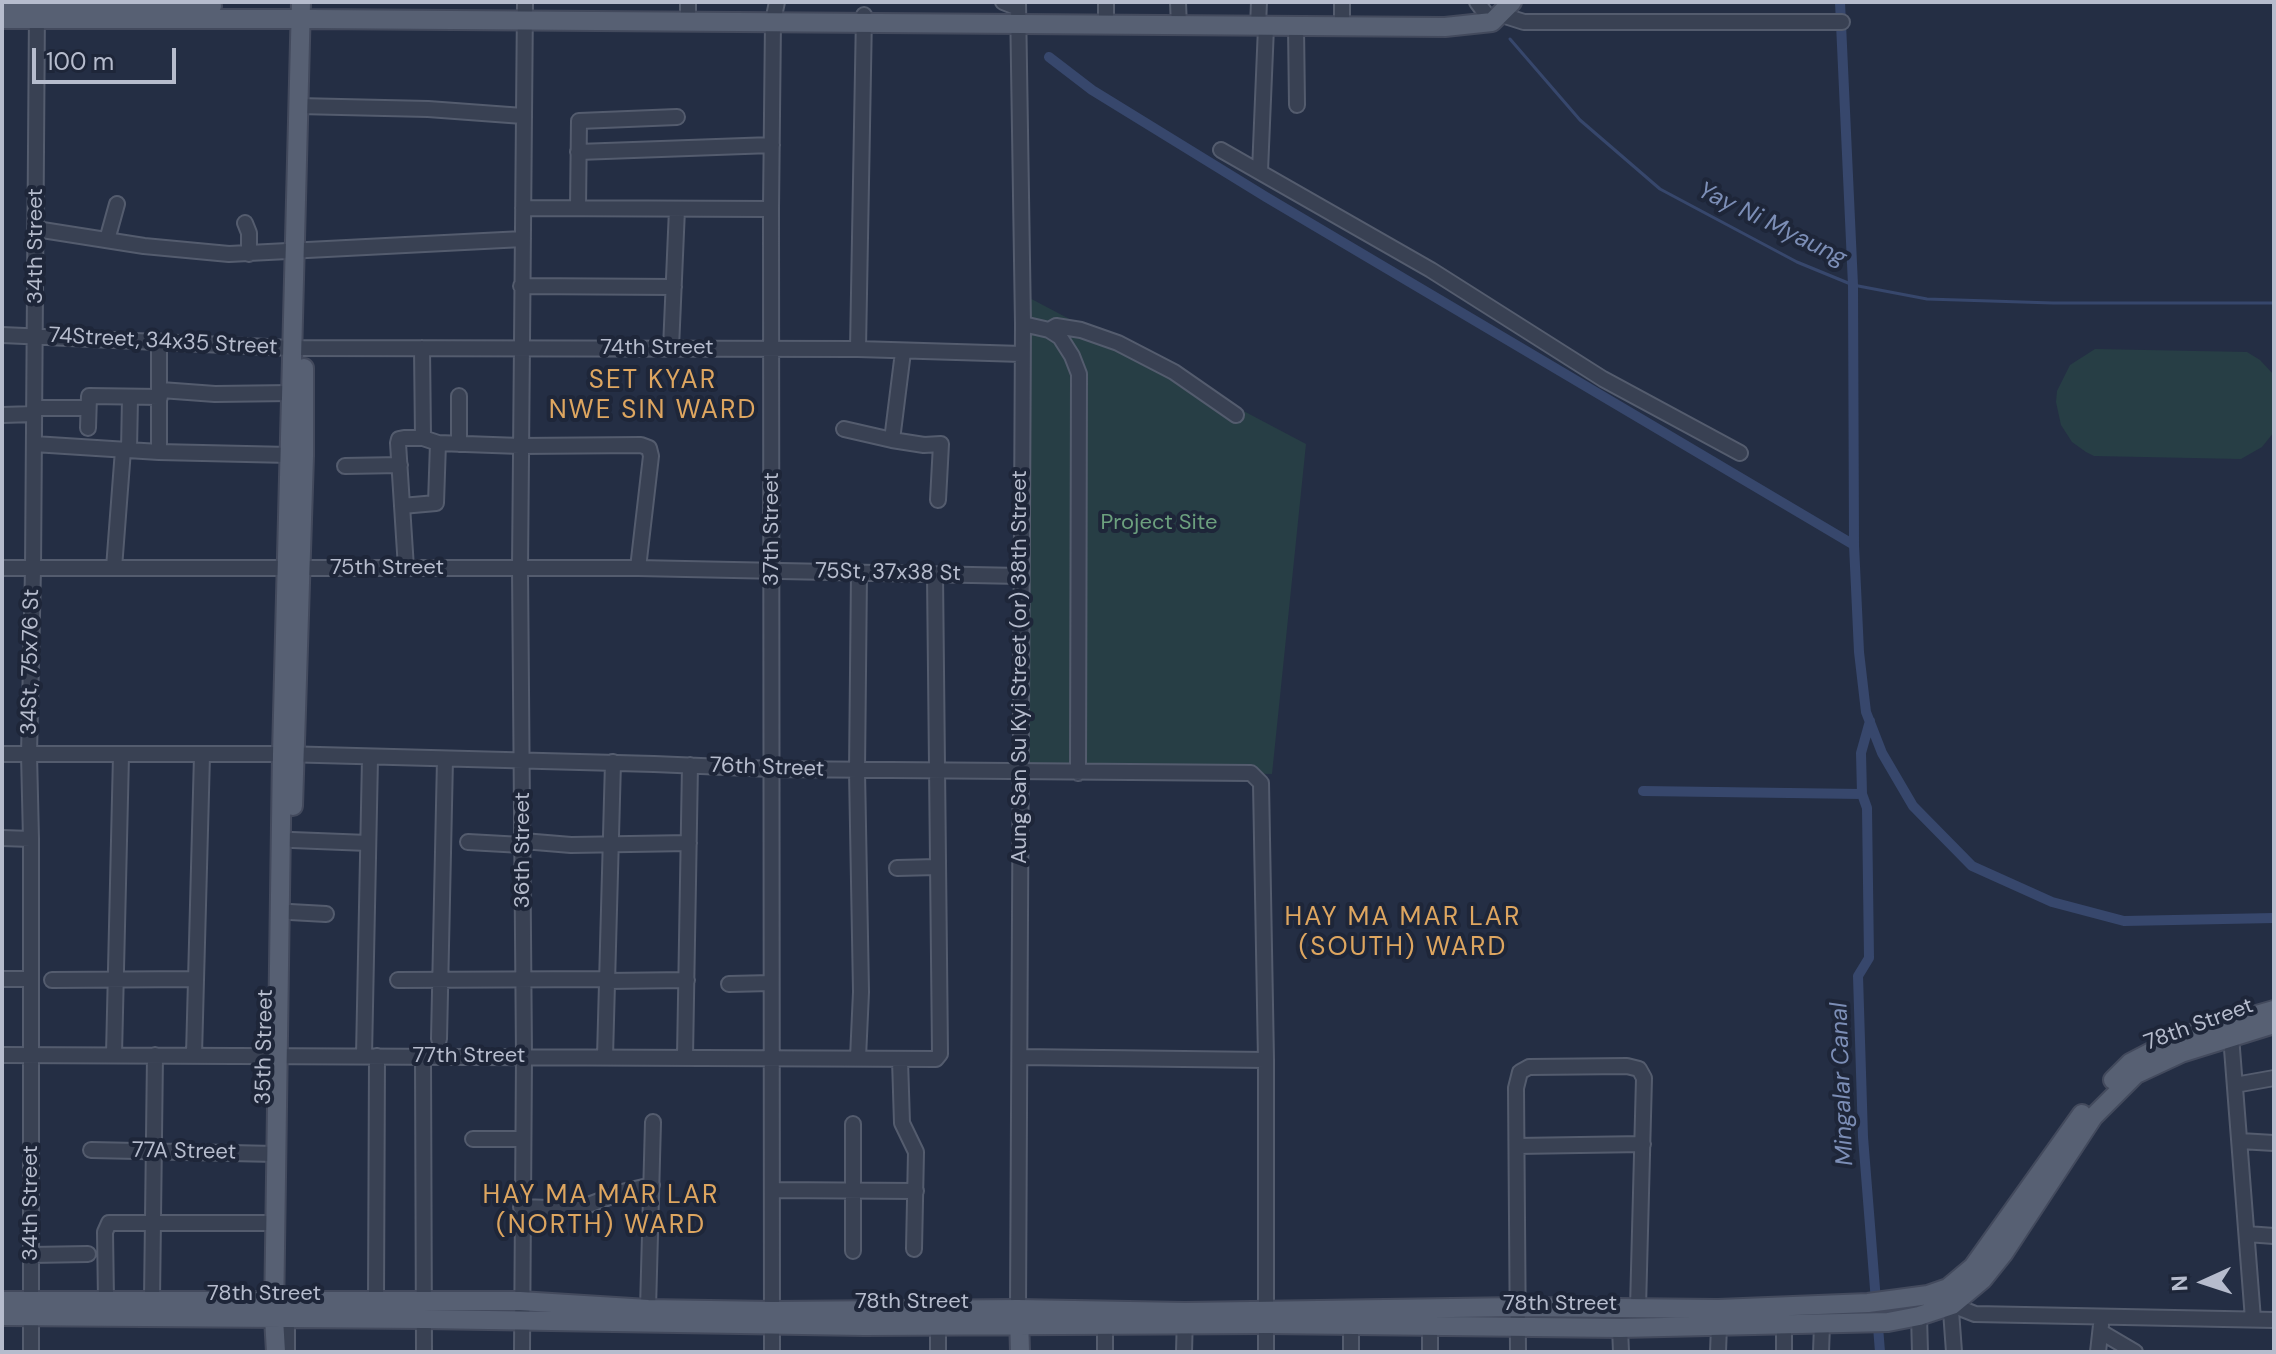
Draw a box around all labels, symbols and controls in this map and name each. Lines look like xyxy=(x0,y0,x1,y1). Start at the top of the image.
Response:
scale bar xyxy=(36,32,180,82)
text: 100 m xyxy=(46,46,114,77)
water label: Yay Ni Myaung xyxy=(1693,177,1851,273)
street label: 34th Street xyxy=(23,188,49,304)
street label: 74Street, 34x35 Street xyxy=(48,323,278,361)
street label: 74th Street xyxy=(600,335,714,361)
district label: SET KYAR NWE SIN WARD xyxy=(549,365,757,426)
street label: Aung San Su Kyi Street (or) 38th Street xyxy=(1007,470,1033,864)
street label: 37th Street xyxy=(759,472,785,586)
park label: Project Site xyxy=(1101,510,1217,536)
street label: 75th Street xyxy=(330,555,444,581)
street label: 75St, 37x38 St xyxy=(815,559,961,587)
street label: 34St, 75x76 St xyxy=(17,589,45,735)
street label: 76th Street xyxy=(709,753,825,783)
street label: 36th Street xyxy=(510,792,536,908)
district label: HAY MA MAR LAR (SOUTH) WARD xyxy=(1284,902,1522,964)
street label: 35th Street xyxy=(251,989,279,1105)
street label: 78th Street xyxy=(2141,993,2257,1057)
water label: Mingalar Canal xyxy=(1826,1002,1860,1166)
street label: 77th Street xyxy=(413,1043,525,1069)
street label: 77A Street xyxy=(132,1138,236,1166)
street label: 34th Street xyxy=(18,1145,44,1261)
district label: HAY MA MAR LAR (NORTH) WARD xyxy=(482,1180,720,1242)
north arrow xyxy=(2164,1242,2244,1322)
text: N xyxy=(2165,1275,2194,1292)
street label: 78th Street xyxy=(207,1281,321,1307)
street label: 78th Street xyxy=(855,1289,969,1315)
street label: 78th Street xyxy=(1503,1291,1617,1317)

